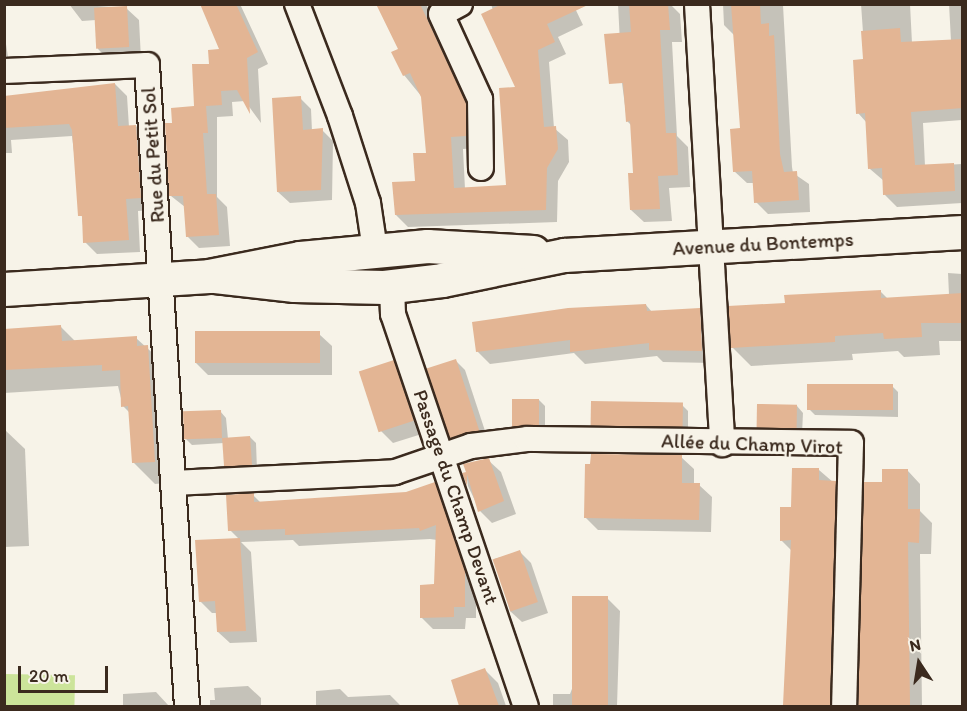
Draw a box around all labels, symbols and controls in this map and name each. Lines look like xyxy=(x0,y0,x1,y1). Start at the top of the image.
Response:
street label: Rue du Petit Sol xyxy=(136,86,170,224)
street label: Avenue du Bontemps xyxy=(672,227,854,261)
street label: Passage du Champ Devant xyxy=(408,387,504,607)
street label: Allée du Champ Virot xyxy=(661,429,843,459)
north arrow xyxy=(889,633,949,693)
text: N xyxy=(908,634,922,655)
scale bar xyxy=(21,654,111,692)
text: 20 m xyxy=(29,665,69,687)

